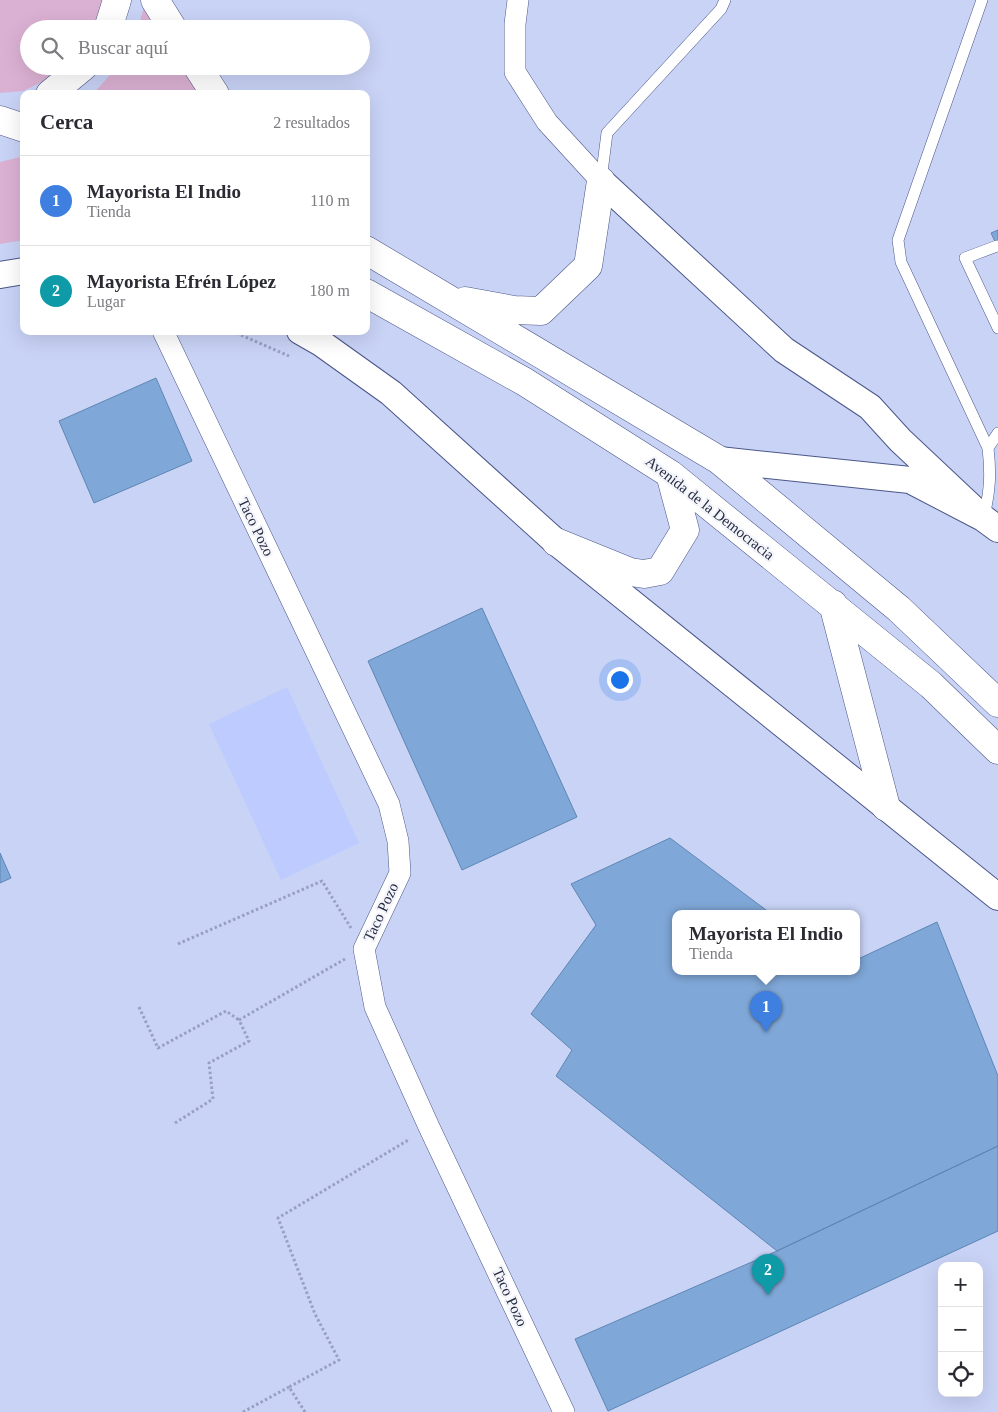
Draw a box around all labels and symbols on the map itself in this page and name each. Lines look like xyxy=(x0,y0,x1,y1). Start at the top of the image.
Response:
street label: Avenida de la Democracia xyxy=(643,453,778,563)
street label: Taco Pozo xyxy=(235,495,277,559)
your location xyxy=(607,667,633,693)
street label: Taco Pozo xyxy=(361,880,401,944)
pin: 1 xyxy=(750,991,782,1032)
pin: 2 xyxy=(752,1254,784,1295)
street label: Taco Pozo xyxy=(490,1265,530,1329)

